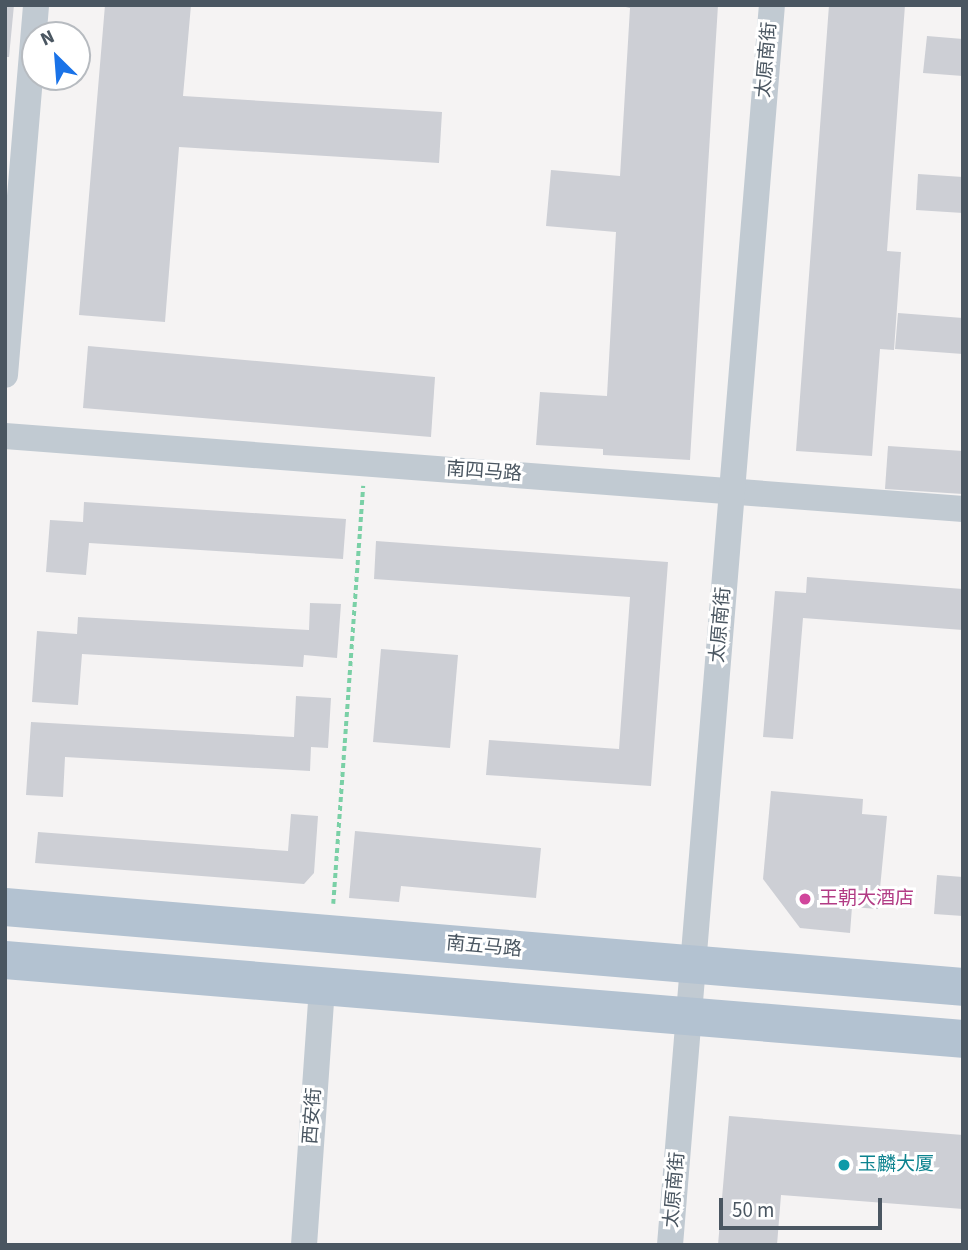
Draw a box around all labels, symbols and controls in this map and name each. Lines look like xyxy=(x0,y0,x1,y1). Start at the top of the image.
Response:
north arrow xyxy=(21,21,91,91)
street label: 太原南街 xyxy=(752,21,782,99)
text: N xyxy=(36,23,59,53)
street label: 南四马路 xyxy=(445,458,523,486)
street label: 太原南街 xyxy=(706,586,736,664)
place label: 王朝大酒店 xyxy=(819,888,914,910)
marker: 王朝大酒店 xyxy=(797,891,813,907)
street label: 南五马路 xyxy=(445,932,523,962)
street label: 西安街 xyxy=(300,1087,326,1145)
street label: 太原南街 xyxy=(660,1151,690,1229)
place label: 玉麟大厦 xyxy=(858,1154,934,1176)
marker: 玉麟大厦 xyxy=(836,1157,852,1173)
scale bar xyxy=(723,1184,886,1228)
text: 50 m xyxy=(732,1195,774,1225)

